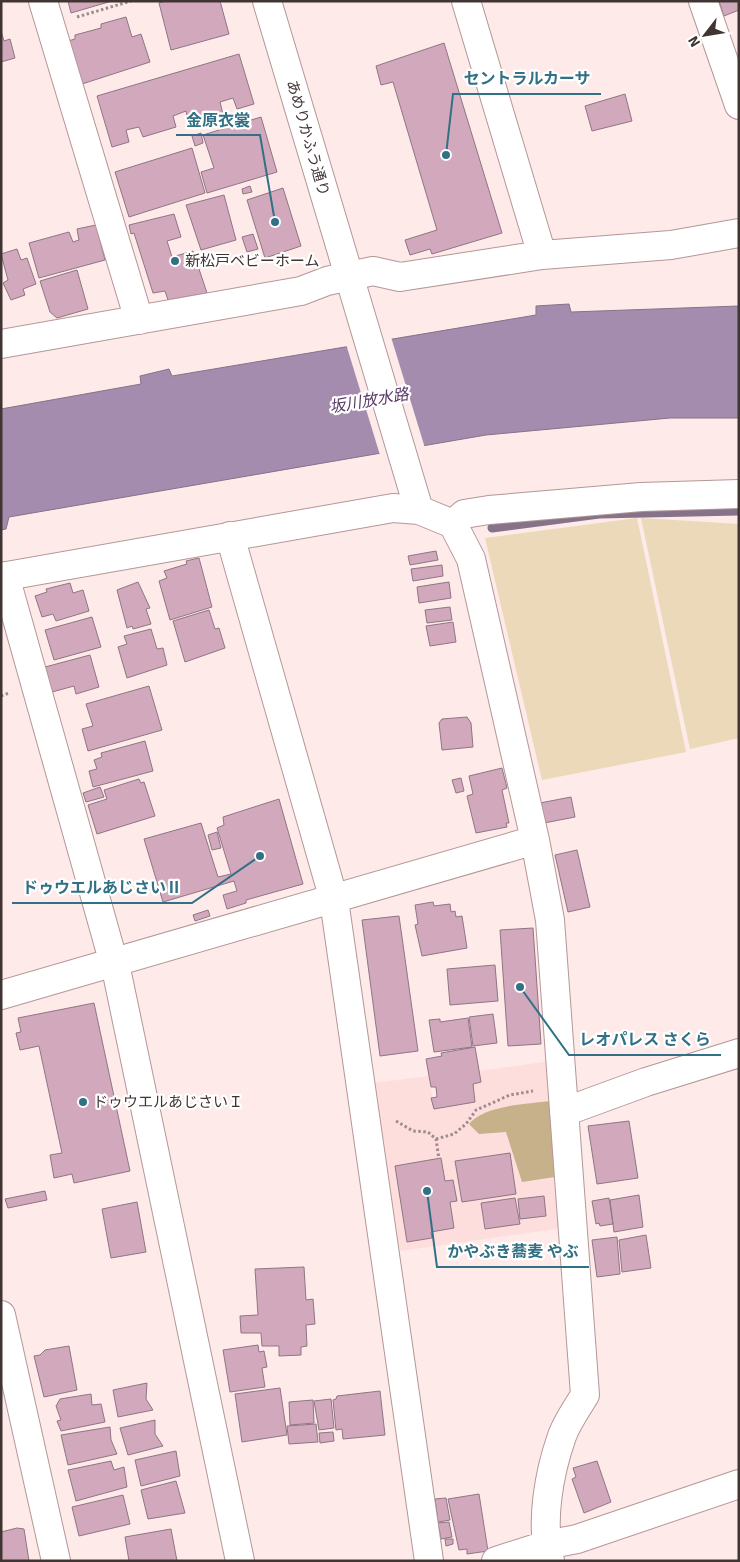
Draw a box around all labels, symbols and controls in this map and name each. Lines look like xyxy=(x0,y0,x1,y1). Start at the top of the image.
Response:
north arrow xyxy=(680,10,730,60)
text: N xyxy=(684,33,704,50)
callout: セントラルカーサ xyxy=(453,63,601,94)
text: セントラルカーサ xyxy=(463,69,591,89)
street label: あめりかふう通り xyxy=(283,78,333,198)
callout: 金原衣裳 xyxy=(176,104,260,135)
text: 金原衣裳 xyxy=(186,111,250,131)
place label: 新松戸ベビーホーム xyxy=(185,252,320,270)
marker: 新松戸ベビーホーム xyxy=(169,255,181,267)
water label: 坂川放水路 xyxy=(328,384,412,418)
callout: ドゥウエルあじさいⅡ xyxy=(12,872,192,903)
text: ドゥウエルあじさいⅡ xyxy=(22,878,182,898)
callout: レオパレス さくら xyxy=(569,1024,721,1055)
text: レオパレス さくら xyxy=(579,1030,711,1050)
place label: ドゥウエルあじさいＩ xyxy=(93,1093,243,1111)
marker: ドゥウエルあじさいＩ xyxy=(77,1096,89,1108)
callout: かやぶき蕎麦 やぶ xyxy=(437,1236,589,1267)
text: かやぶき蕎麦 やぶ xyxy=(447,1242,579,1262)

